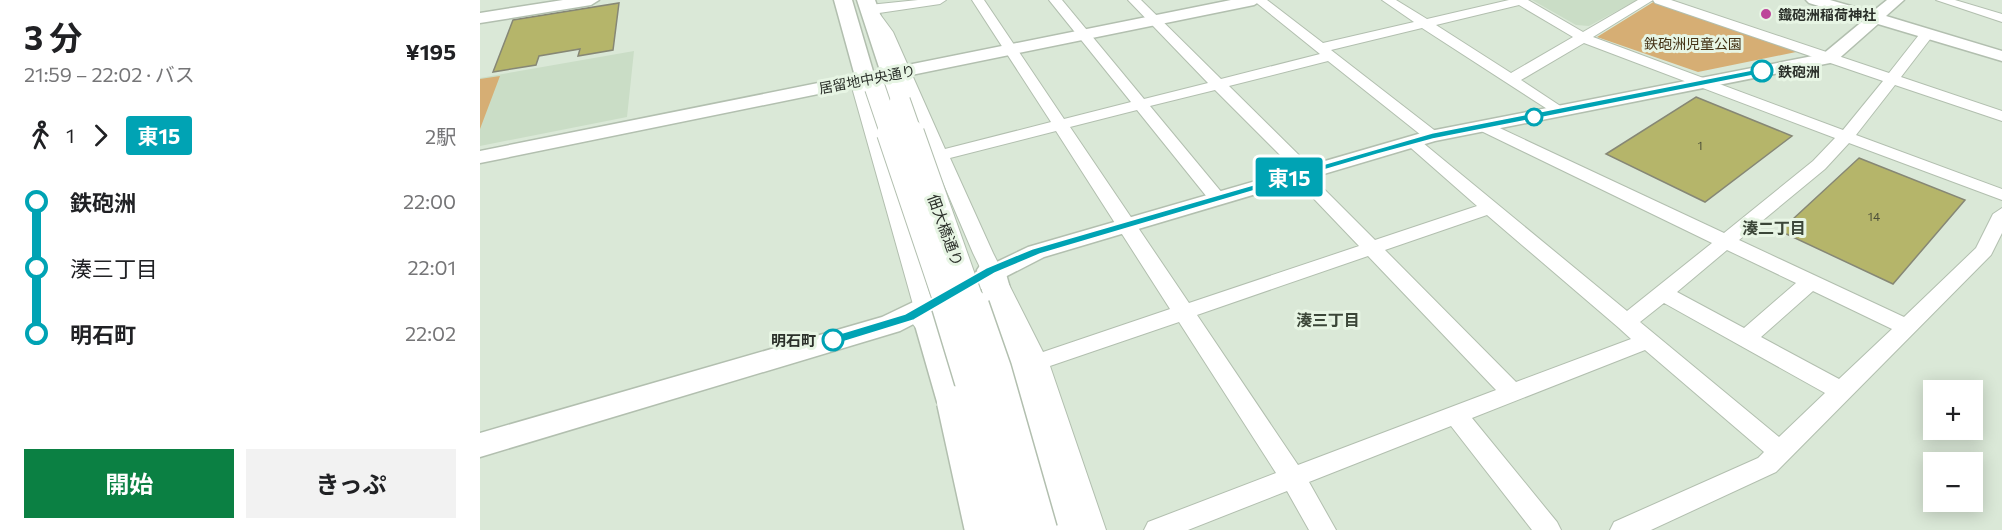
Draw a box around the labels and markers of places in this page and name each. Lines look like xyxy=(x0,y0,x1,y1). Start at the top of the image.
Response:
place label: 鐡砲洲稲荷神社 xyxy=(1778,6,1876,23)
marker: 鐡砲洲稲荷神社 xyxy=(1759,7,1773,21)
marker: 鉄砲洲 xyxy=(1751,60,1773,82)
place label: 鉄砲洲 xyxy=(1778,63,1820,80)
unlabelled marker xyxy=(1525,108,1543,126)
marker: 明石町 xyxy=(822,329,844,351)
place label: 明石町 xyxy=(771,331,816,349)

